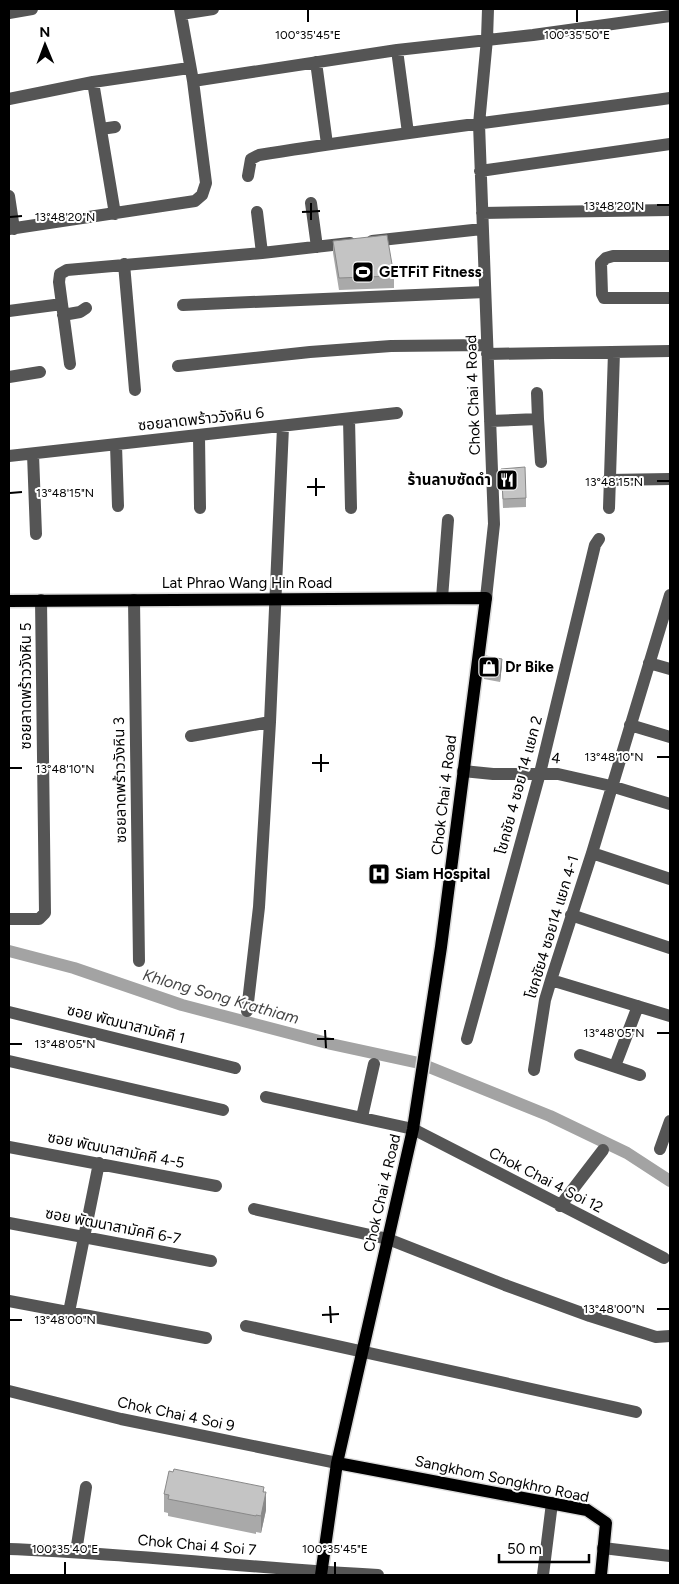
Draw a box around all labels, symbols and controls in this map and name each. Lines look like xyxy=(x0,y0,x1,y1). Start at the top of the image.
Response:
north arrow xyxy=(20,20,70,70)
text: N xyxy=(39,24,50,41)
text: 100°35'45"E xyxy=(275,28,341,42)
text: 100°35'50"E xyxy=(544,28,610,42)
text: 13°48'20"N xyxy=(584,199,644,213)
text: 13°48'20"N xyxy=(35,210,95,224)
sports icon: GETFiT Fitness xyxy=(351,260,375,284)
place label: GETFiT Fitness xyxy=(379,263,481,281)
street label: Chok Chai 4 Road xyxy=(462,335,484,455)
street label: ซอยลาดพร้าววังหิน 6 xyxy=(137,403,265,435)
restaurant icon: ร้านลาบซัดดำ xyxy=(495,468,519,492)
place label: ร้านลาบซัดดำ xyxy=(407,471,491,489)
text: 13°48'15"N xyxy=(585,475,643,489)
text: 13°48'15"N xyxy=(36,486,94,500)
street label: Lat Phrao Wang Hin Road xyxy=(162,574,332,592)
street label: ซอยลาดพร้าววังหิน 5 xyxy=(17,623,35,749)
shop icon: Dr Bike xyxy=(477,655,501,679)
place label: Dr Bike xyxy=(505,658,555,676)
street label: โชคชัย 4 ซอย 14 แยก 2 xyxy=(492,714,546,856)
street label: ซอยลาดพร้าววังหิน 3 xyxy=(110,717,130,843)
street label: Chok Chai 4 Road xyxy=(428,734,460,856)
street label: 4 xyxy=(550,748,562,768)
text: 13°48'10"N xyxy=(585,750,643,764)
text: 13°48'10"N xyxy=(36,762,94,776)
street label: โชคชัย4 ซอย14 แยก 4-1 xyxy=(522,853,582,1001)
hospital icon: Siam Hospital xyxy=(367,862,391,886)
place label: Siam Hospital xyxy=(395,865,490,883)
water label: Khlong Song Krathiam xyxy=(141,965,302,1028)
street label: ซอย พัฒนาสามัคคี 1 xyxy=(65,1001,187,1047)
text: 13°48'05"N xyxy=(584,1026,644,1040)
text: 13°48'05"N xyxy=(35,1037,95,1051)
street label: ซอย พัฒนาสามัคคี 4-5 xyxy=(46,1128,186,1172)
street label: Chok Chai 4 Road xyxy=(360,1132,404,1254)
street label: Chok Chai 4 Soi 12 xyxy=(486,1143,606,1217)
street label: ซอย พัฒนาสามัคคี 6-7 xyxy=(44,1204,182,1248)
text: 13°48'00"N xyxy=(583,1302,645,1316)
text: 13°48'00"N xyxy=(34,1313,96,1327)
street label: Chok Chai 4 Soi 9 xyxy=(116,1393,236,1435)
street label: Sangkhom Songkhro Road xyxy=(413,1452,591,1506)
street label: Chok Chai 4 Soi 7 xyxy=(137,1531,257,1559)
scale bar xyxy=(499,1532,589,1564)
text: 50 m xyxy=(507,1540,542,1558)
text: 100°35'40"E xyxy=(32,1542,98,1556)
text: 100°35'45"E xyxy=(302,1542,368,1556)

